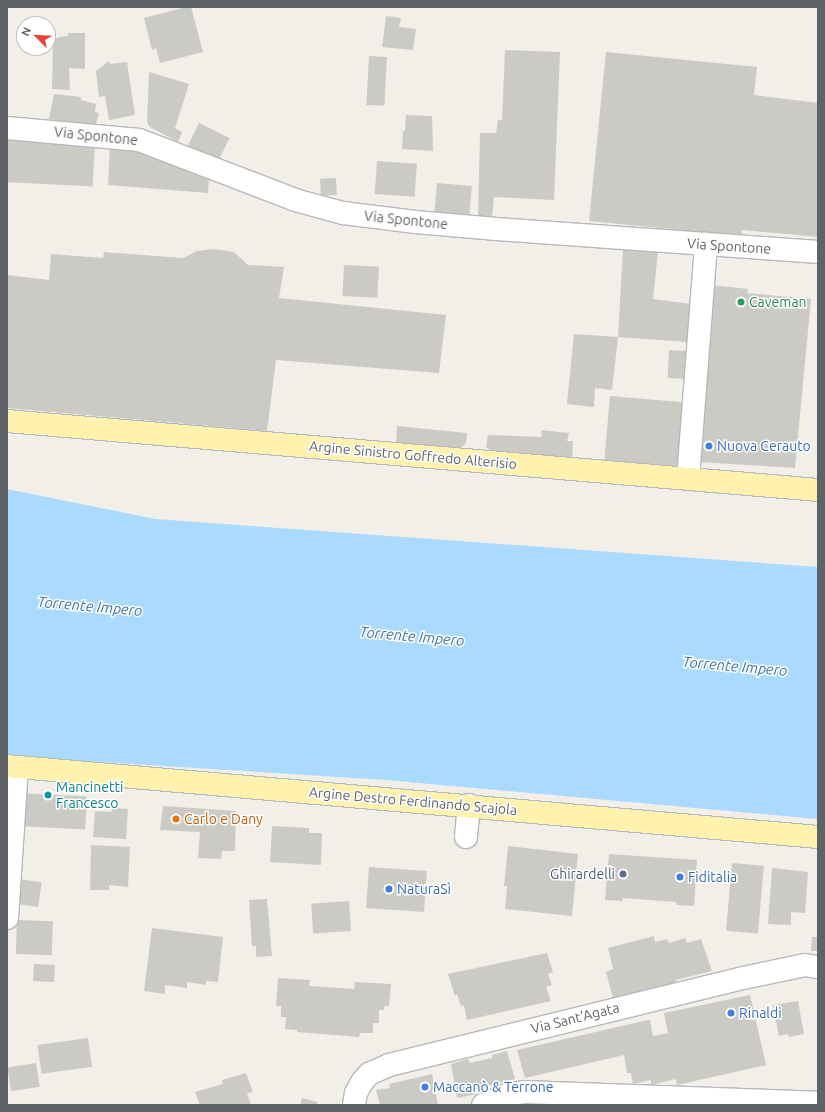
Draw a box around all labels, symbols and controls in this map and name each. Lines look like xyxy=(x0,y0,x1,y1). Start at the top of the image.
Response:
north arrow xyxy=(16,16,56,56)
text: N xyxy=(19,25,33,38)
street label: Via Spontone xyxy=(53,123,139,149)
street label: Via Spontone xyxy=(363,207,449,233)
street label: Via Spontone xyxy=(686,235,772,257)
place label: Caveman xyxy=(749,294,807,310)
marker: Caveman xyxy=(736,297,746,307)
street label: Argine Sinistro Goffredo Alterisio xyxy=(309,438,517,472)
place label: Nuova Cerauto xyxy=(717,438,811,454)
marker: Nuova Cerauto xyxy=(704,441,714,451)
water label: Torrente Impero xyxy=(37,592,143,620)
water label: Torrente Impero xyxy=(359,622,465,650)
water label: Torrente Impero xyxy=(682,652,788,680)
place label: Mancinetti Francesco xyxy=(56,779,123,812)
street label: Argine Destro Ferdinando Scajola xyxy=(308,784,518,818)
marker: Mancinetti Francesco xyxy=(43,790,53,800)
place label: Carlo e Dany xyxy=(184,811,263,827)
marker: Carlo e Dany xyxy=(171,814,181,824)
place label: Ghirardelli xyxy=(550,866,615,882)
marker: Ghirardelli xyxy=(618,869,628,879)
place label: Fiditalia xyxy=(688,869,737,885)
marker: Fiditalia xyxy=(675,872,685,882)
place label: NaturaSì xyxy=(397,881,451,897)
marker: NaturaSì xyxy=(384,884,394,894)
street label: Via Sant'Agata xyxy=(529,999,621,1037)
place label: Rinaldi xyxy=(739,1005,782,1021)
marker: Rinaldi xyxy=(726,1008,736,1018)
place label: Maccanò & Terrone xyxy=(433,1079,554,1095)
marker: Maccanò & Terrone xyxy=(420,1082,430,1092)

